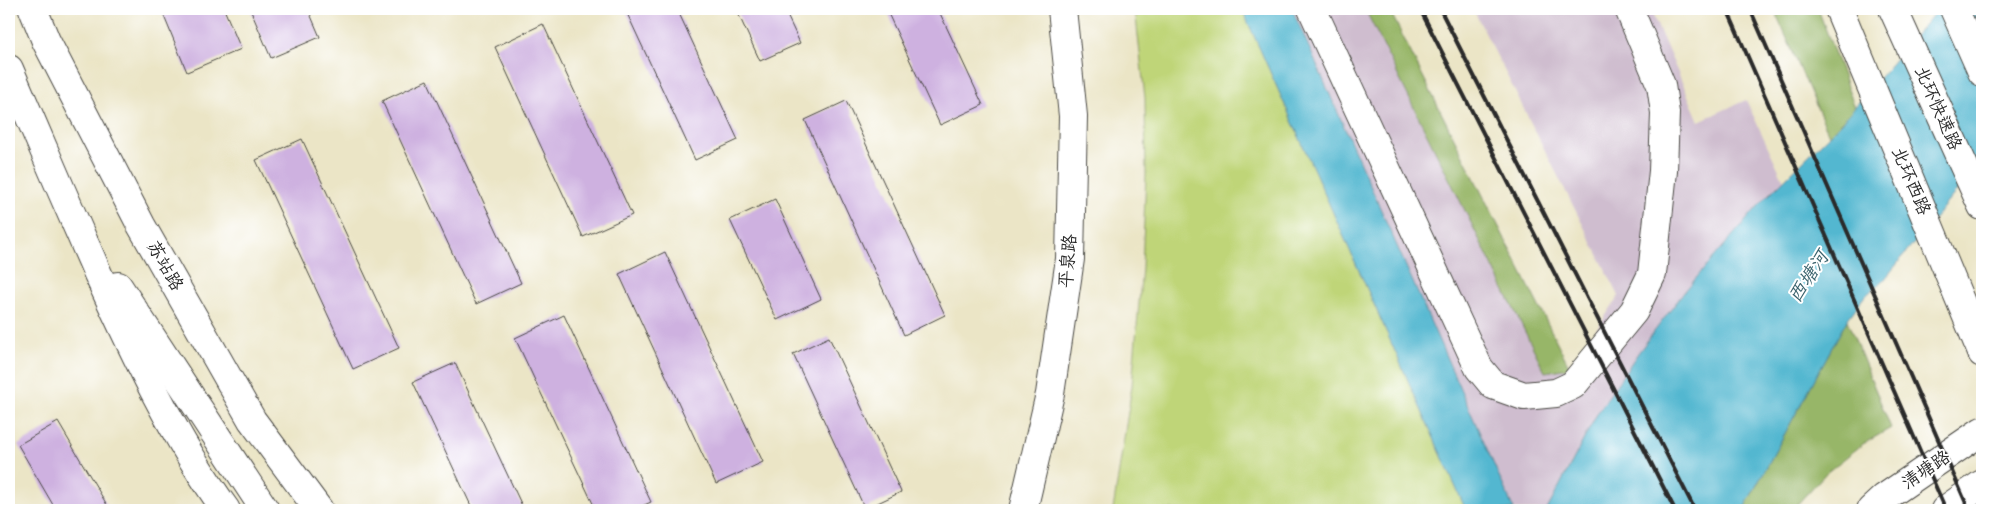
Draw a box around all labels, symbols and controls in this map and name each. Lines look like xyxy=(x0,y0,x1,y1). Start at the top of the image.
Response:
street label: 北环快速路 xyxy=(1908,62,1968,154)
street label: 北环西路 xyxy=(1885,143,1937,219)
street label: 平泉路 xyxy=(1053,233,1083,289)
street label: 苏站路 xyxy=(141,236,189,296)
water label: 西塘河 xyxy=(1782,243,1837,308)
street label: 清塘路 xyxy=(1897,445,1955,495)

